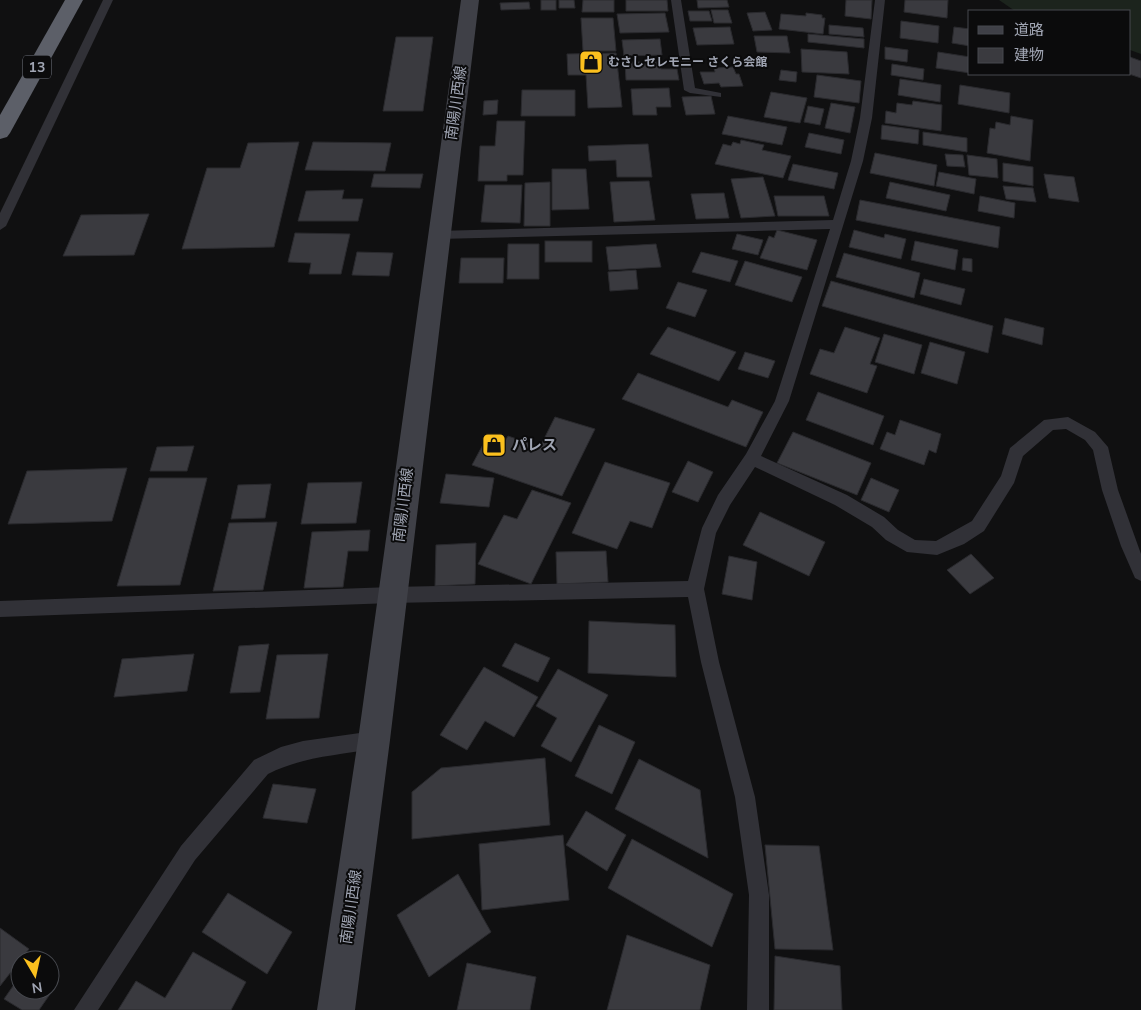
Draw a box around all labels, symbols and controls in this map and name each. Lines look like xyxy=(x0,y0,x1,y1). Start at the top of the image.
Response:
legend xyxy=(968,10,1131,75)
text: 道路 xyxy=(1014,20,1044,40)
text: 建物 xyxy=(1014,45,1044,65)
shop icon: むさしセレモニー さくら会館 xyxy=(578,49,604,75)
place label: むさしセレモニー さくら会館 xyxy=(608,54,767,70)
road number: 13 xyxy=(23,56,51,78)
street label: 南陽川西線 xyxy=(441,64,471,142)
shop icon: パレス xyxy=(481,432,507,458)
place label: パレス xyxy=(512,435,557,455)
street label: 南陽川西線 xyxy=(389,467,417,543)
street label: 南陽川西線 xyxy=(336,868,366,946)
north arrow xyxy=(10,950,60,1000)
text: N xyxy=(30,977,44,998)

